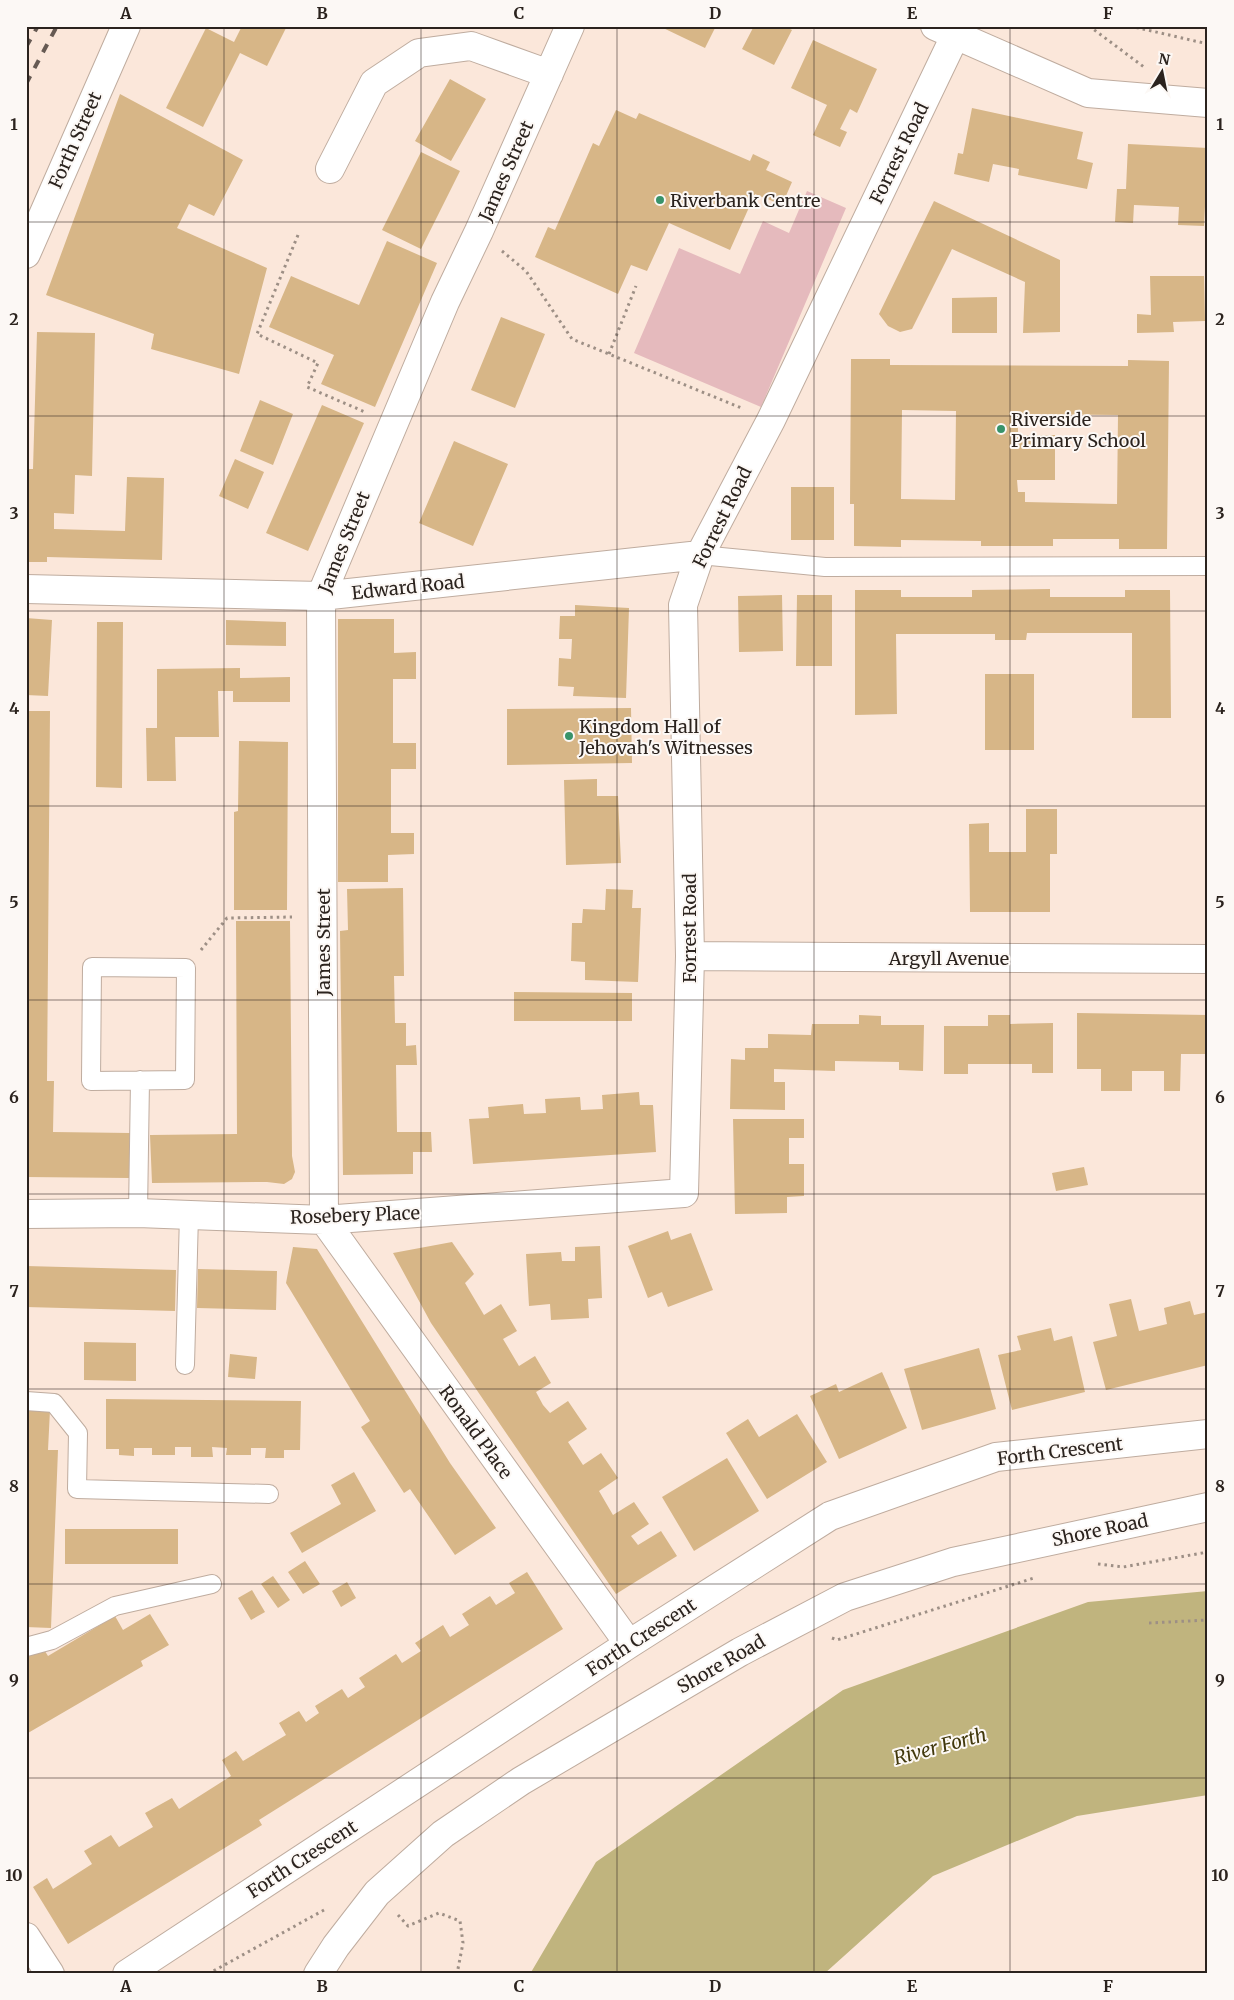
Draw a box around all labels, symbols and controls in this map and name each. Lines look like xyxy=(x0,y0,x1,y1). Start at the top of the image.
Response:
text: A xyxy=(119,3,132,23)
text: B xyxy=(316,3,328,23)
text: C xyxy=(514,3,524,23)
text: D xyxy=(709,3,721,23)
text: E xyxy=(907,3,918,23)
text: F xyxy=(1103,3,1113,23)
north arrow xyxy=(1136,48,1186,98)
text: N xyxy=(1157,49,1171,69)
street label: Forth Street xyxy=(43,88,107,192)
street label: Forrest Road xyxy=(865,98,933,207)
text: 1 xyxy=(10,114,18,134)
text: 1 xyxy=(1216,114,1224,134)
street label: James Street xyxy=(473,117,538,226)
place label: Riverbank Centre xyxy=(670,189,820,212)
marker: Riverbank Centre xyxy=(654,194,666,206)
text: 2 xyxy=(9,309,19,329)
text: 2 xyxy=(1215,309,1225,329)
place label: Riverside Primary School xyxy=(1011,408,1146,452)
marker: Riverside Primary School xyxy=(995,423,1007,435)
street label: Forrest Road xyxy=(688,462,756,571)
street label: James Street xyxy=(313,488,375,597)
text: 3 xyxy=(9,503,19,523)
text: 3 xyxy=(1215,503,1225,523)
street label: Edward Road xyxy=(350,570,466,604)
text: 4 xyxy=(9,698,19,718)
text: 4 xyxy=(1215,698,1225,718)
place label: Kingdom Hall of Jehovah's Witnesses xyxy=(578,715,753,759)
marker: Kingdom Hall of Jehovah's Witnesses xyxy=(563,730,575,742)
street label: Forrest Road xyxy=(678,873,701,983)
street label: James Street xyxy=(312,888,335,997)
text: 5 xyxy=(9,892,19,912)
text: 5 xyxy=(1215,892,1225,912)
street label: Argyll Avenue xyxy=(888,947,1009,970)
text: 6 xyxy=(9,1087,19,1107)
text: 6 xyxy=(1215,1087,1225,1107)
street label: Rosebery Place xyxy=(290,1201,420,1229)
text: 7 xyxy=(9,1281,19,1301)
text: 7 xyxy=(1215,1281,1225,1301)
street label: Ronald Place xyxy=(434,1381,518,1483)
street label: Forth Crescent xyxy=(996,1432,1124,1470)
text: 8 xyxy=(9,1476,19,1496)
text: 8 xyxy=(1215,1476,1225,1496)
street label: Shore Road xyxy=(1050,1509,1150,1551)
street label: Forth Crescent xyxy=(582,1593,700,1681)
street label: Shore Road xyxy=(673,1629,769,1698)
text: 9 xyxy=(9,1670,19,1690)
text: 9 xyxy=(1215,1670,1225,1690)
water label: River Forth xyxy=(891,1722,989,1770)
street label: Forth Crescent xyxy=(243,1815,361,1903)
text: 10 xyxy=(5,1865,23,1885)
text: 10 xyxy=(1211,1865,1229,1885)
text: A xyxy=(119,1976,132,1996)
text: B xyxy=(316,1976,328,1996)
text: C xyxy=(514,1976,524,1996)
text: D xyxy=(709,1976,721,1996)
text: E xyxy=(907,1976,918,1996)
text: F xyxy=(1103,1976,1113,1996)

